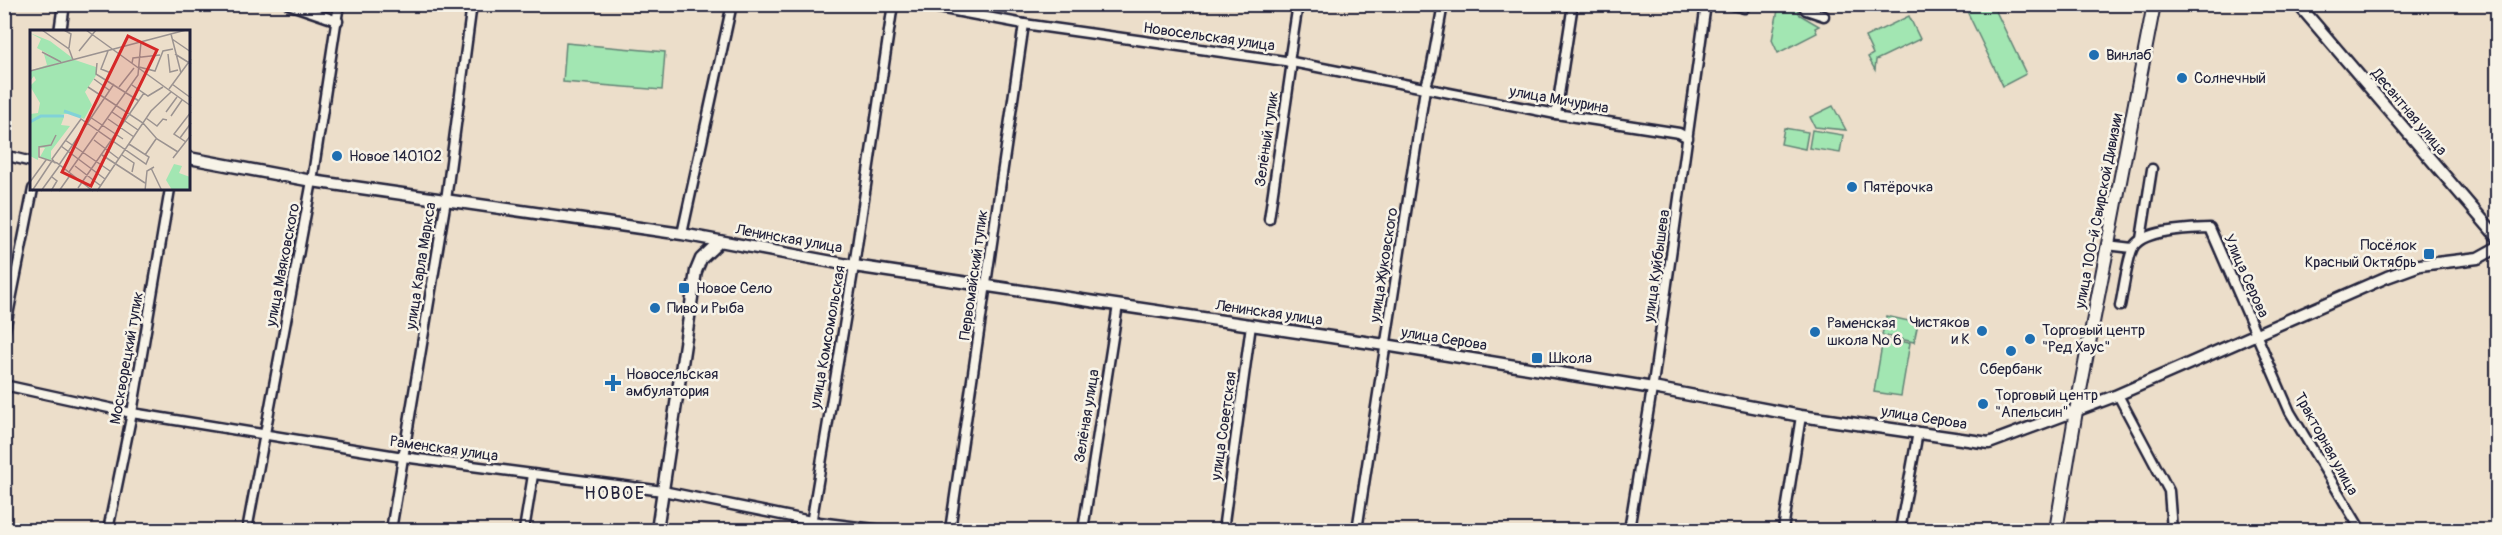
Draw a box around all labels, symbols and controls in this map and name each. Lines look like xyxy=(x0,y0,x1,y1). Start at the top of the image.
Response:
street label: Новосельская улица xyxy=(1142,18,1276,56)
inset map xyxy=(30,30,190,190)
place label: Винлаб xyxy=(2106,46,2152,65)
marker: Винлаб xyxy=(2087,48,2101,62)
street label: Десантная улица xyxy=(2366,64,2451,160)
place label: Солнечный xyxy=(2194,69,2266,88)
marker: Солнечный xyxy=(2175,71,2189,85)
street label: улица Мичурина xyxy=(1507,82,1610,118)
street label: Зелёный тупик xyxy=(1251,90,1283,188)
street label: улица 100-й Свирской Дивизии xyxy=(2071,112,2127,311)
place label: Новое 140102 xyxy=(349,147,442,166)
marker: Новое 140102 xyxy=(330,149,344,163)
place label: Пятёрочка xyxy=(1864,178,1933,197)
marker: Пятёрочка xyxy=(1845,180,1859,194)
street label: улица Карла Маркса xyxy=(401,201,440,332)
street label: улица Маяковского xyxy=(262,202,304,329)
street label: улица Жуковского xyxy=(1365,206,1402,325)
street label: Первомайский тупик xyxy=(955,208,993,341)
street label: улица Куйбышева xyxy=(1640,208,1674,324)
street label: Ленинская улица xyxy=(733,220,844,258)
street label: Улица Серова xyxy=(2219,231,2273,321)
place label: Посёлок Красный Октябрь xyxy=(2305,236,2417,272)
marker: Посёлок Красный Октябрь xyxy=(2422,247,2436,261)
street label: улица Комсомольская xyxy=(806,264,850,411)
place label: Новое Село xyxy=(696,279,772,298)
marker: Новое Село xyxy=(677,281,691,295)
street label: Москворецкий тупик xyxy=(106,290,148,426)
street label: Ленинская улица xyxy=(1213,296,1324,330)
place label: Пиво и Рыба xyxy=(667,299,744,318)
marker: Пиво и Рыба xyxy=(648,301,662,315)
place label: Чистяков и К xyxy=(1909,313,1970,349)
place label: Раменская школа № 6 xyxy=(1827,314,1902,350)
place label: Торговый центр "Ред Хаус" xyxy=(2042,321,2145,357)
street label: улица Серова xyxy=(1399,323,1488,355)
marker: Чистяков и К xyxy=(1975,324,1989,338)
marker: Раменская школа № 6 xyxy=(1808,325,1822,339)
marker: Торговый центр "Ред Хаус" xyxy=(2023,332,2037,346)
marker: Сбербанк xyxy=(2004,344,2018,358)
place label: Школа xyxy=(1549,349,1592,368)
marker: Школа xyxy=(1530,351,1544,365)
place label: Сбербанк xyxy=(1979,360,2043,379)
place label: Новосельская амбулатория xyxy=(626,365,718,401)
street label: Зелёная улица xyxy=(1070,368,1104,464)
street label: улица Советская xyxy=(1207,370,1241,483)
marker: Новосельская амбулатория xyxy=(604,374,622,392)
place label: Торговый центр "Апельсин" xyxy=(1995,386,2098,422)
street label: Тракторная улица xyxy=(2290,389,2362,499)
marker: Торговый центр "Апельсин" xyxy=(1976,397,1990,411)
street label: улица Серова xyxy=(1879,402,1968,434)
street label: Раменская улица xyxy=(389,432,499,466)
district label: НОВОЕ xyxy=(584,482,646,505)

